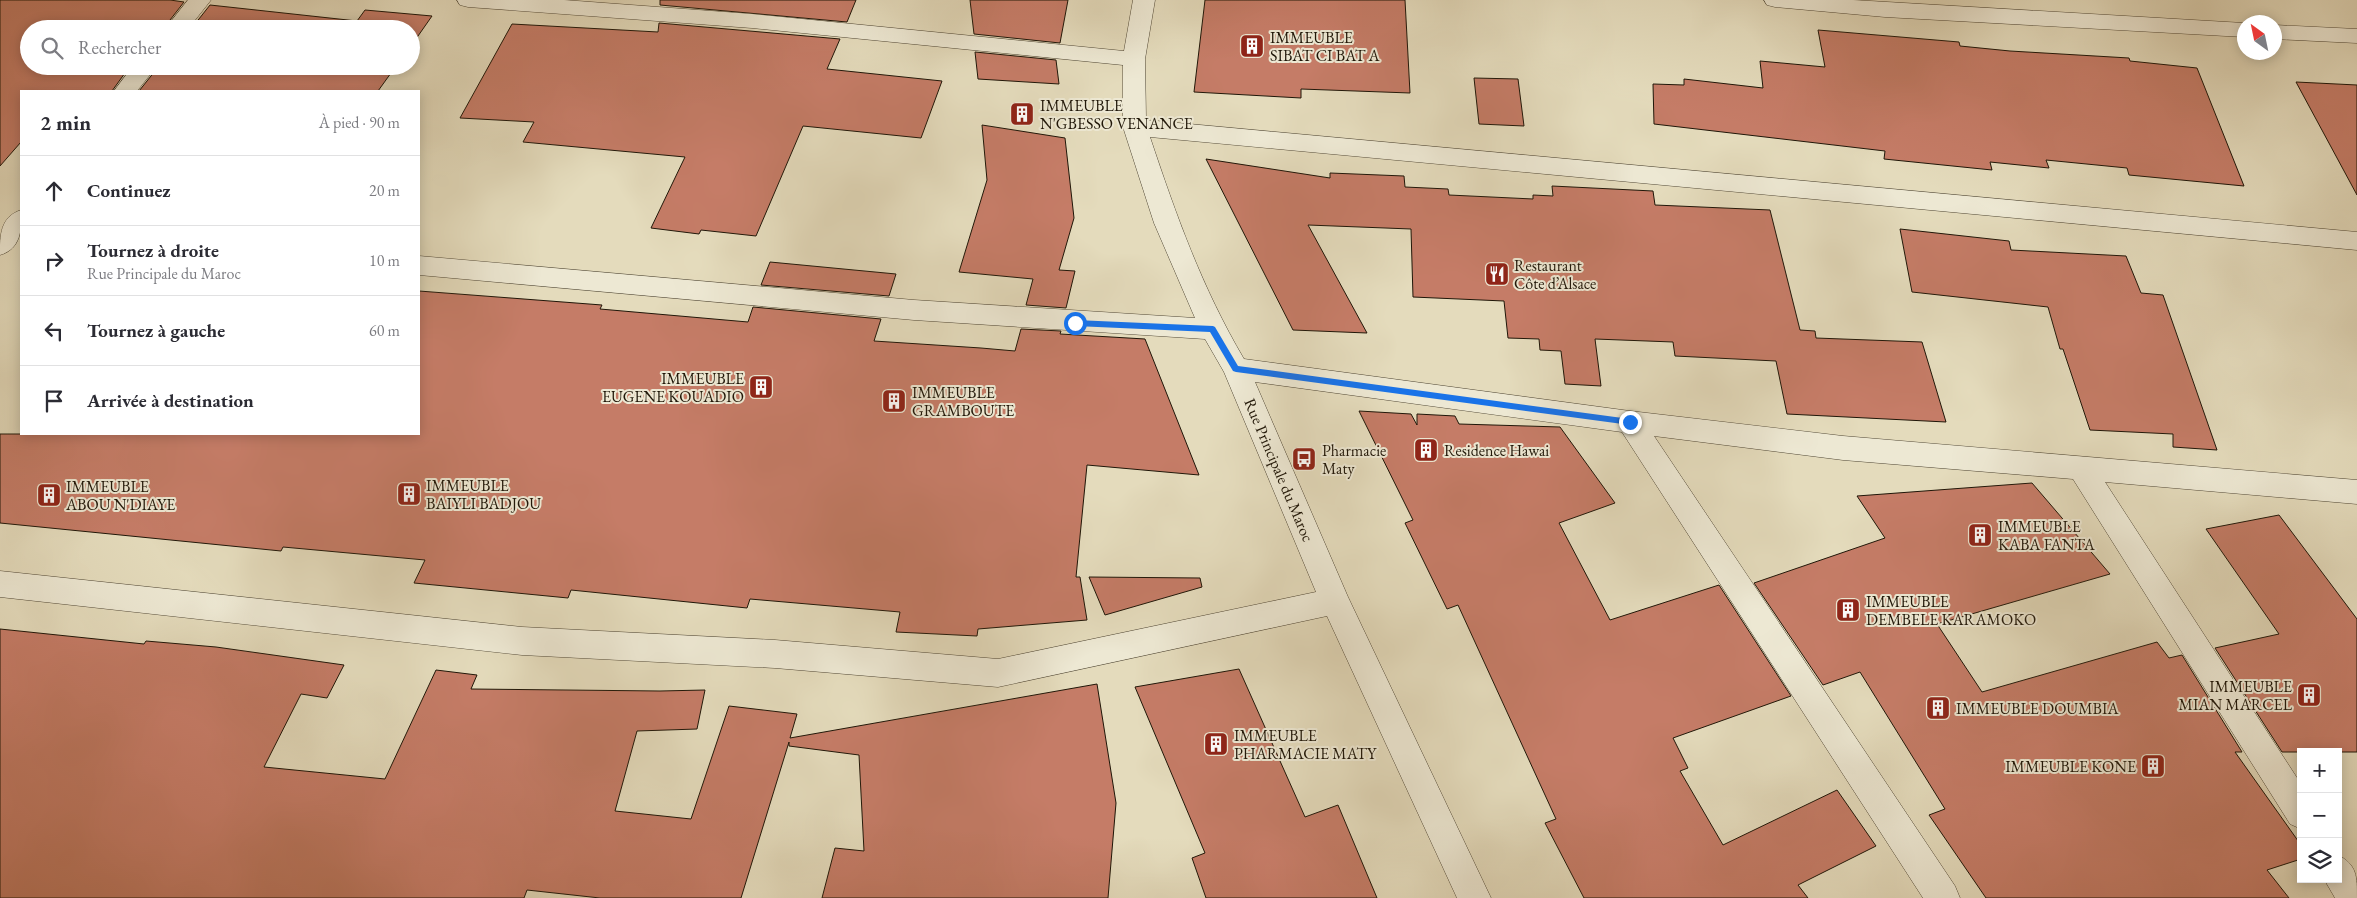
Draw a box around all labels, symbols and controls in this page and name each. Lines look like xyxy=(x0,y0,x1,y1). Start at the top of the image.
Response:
north arrow xyxy=(2237,15,2282,60)
search box xyxy=(20,20,420,75)
place label: IMMEUBLE SIBAT CI BAT A xyxy=(1270,27,1381,66)
building icon: IMMEUBLE SIBAT CI BAT A xyxy=(1239,33,1265,59)
icon: search xyxy=(38,34,66,62)
text: Rechercher xyxy=(78,35,161,60)
place label: IMMEUBLE N'GBESSO VENANCE xyxy=(1040,95,1193,134)
building icon: IMMEUBLE N'GBESSO VENANCE xyxy=(1009,101,1035,127)
text: 2 min xyxy=(40,109,91,136)
text: À pied · 90 m xyxy=(319,112,400,133)
icon: ahead xyxy=(40,177,68,205)
text: Continuez xyxy=(87,178,171,203)
text: 20 m xyxy=(369,180,400,201)
text: Tournez à droite xyxy=(87,238,219,263)
icon: right xyxy=(40,247,68,275)
text: 10 m xyxy=(369,250,400,271)
place label: Restaurant Côte d’Alsace xyxy=(1514,255,1596,294)
restaurant icon: Restaurant Côte d’Alsace xyxy=(1484,261,1510,287)
text: Rue Principale du Maroc xyxy=(87,263,241,284)
route start xyxy=(1064,312,1087,335)
icon: left xyxy=(40,317,68,345)
text: Tournez à gauche xyxy=(87,318,225,343)
text: 60 m xyxy=(369,320,400,341)
place label: IMMEUBLE EUGENE KOUADIO xyxy=(602,368,744,407)
building icon: IMMEUBLE EUGENE KOUADIO xyxy=(748,374,774,400)
place label: IMMEUBLE GRAMBOUTE xyxy=(912,382,1014,421)
icon: arrive xyxy=(40,387,68,415)
text: Arrivée à destination xyxy=(87,388,254,413)
building icon: IMMEUBLE GRAMBOUTE xyxy=(881,388,907,414)
street label: Rue Principale du Maroc xyxy=(1239,395,1319,545)
route end xyxy=(1619,411,1642,434)
building icon: Residence Hawai xyxy=(1413,437,1439,463)
place label: Pharmacie Maty xyxy=(1322,440,1386,479)
place label: Residence Hawai xyxy=(1444,440,1549,461)
bus stop icon: Pharmacie Maty xyxy=(1291,446,1317,472)
place label: IMMEUBLE BAIYLI BADJOU xyxy=(426,475,541,514)
place label: IMMEUBLE ABOU N'DIAYE xyxy=(65,476,175,515)
building icon: IMMEUBLE BAIYLI BADJOU xyxy=(396,481,422,507)
building icon: IMMEUBLE ABOU N'DIAYE xyxy=(36,482,62,508)
place label: IMMEUBLE KABA FANTA xyxy=(1998,516,2096,555)
building icon: IMMEUBLE KABA FANTA xyxy=(1967,522,1993,548)
place label: IMMEUBLE DEMBELE KARAMOKO xyxy=(1866,591,2036,630)
building icon: IMMEUBLE DEMBELE KARAMOKO xyxy=(1835,597,1861,623)
place label: IMMEUBLE MIAN MARCEL xyxy=(2179,676,2293,715)
building icon: IMMEUBLE MIAN MARCEL xyxy=(2296,682,2322,708)
building icon: IMMEUBLE DOUMBIA xyxy=(1925,695,1951,721)
place label: IMMEUBLE DOUMBIA xyxy=(1956,698,2119,719)
place label: IMMEUBLE PHARMACIE MATY xyxy=(1234,725,1377,764)
building icon: IMMEUBLE PHARMACIE MATY xyxy=(1203,731,1229,757)
map controls xyxy=(2297,748,2342,883)
button: + xyxy=(2297,748,2342,793)
building icon: IMMEUBLE KONE xyxy=(2140,753,2166,779)
place label: IMMEUBLE KONE xyxy=(2005,756,2136,777)
button: − xyxy=(2297,793,2342,838)
button: layers xyxy=(2297,838,2342,883)

